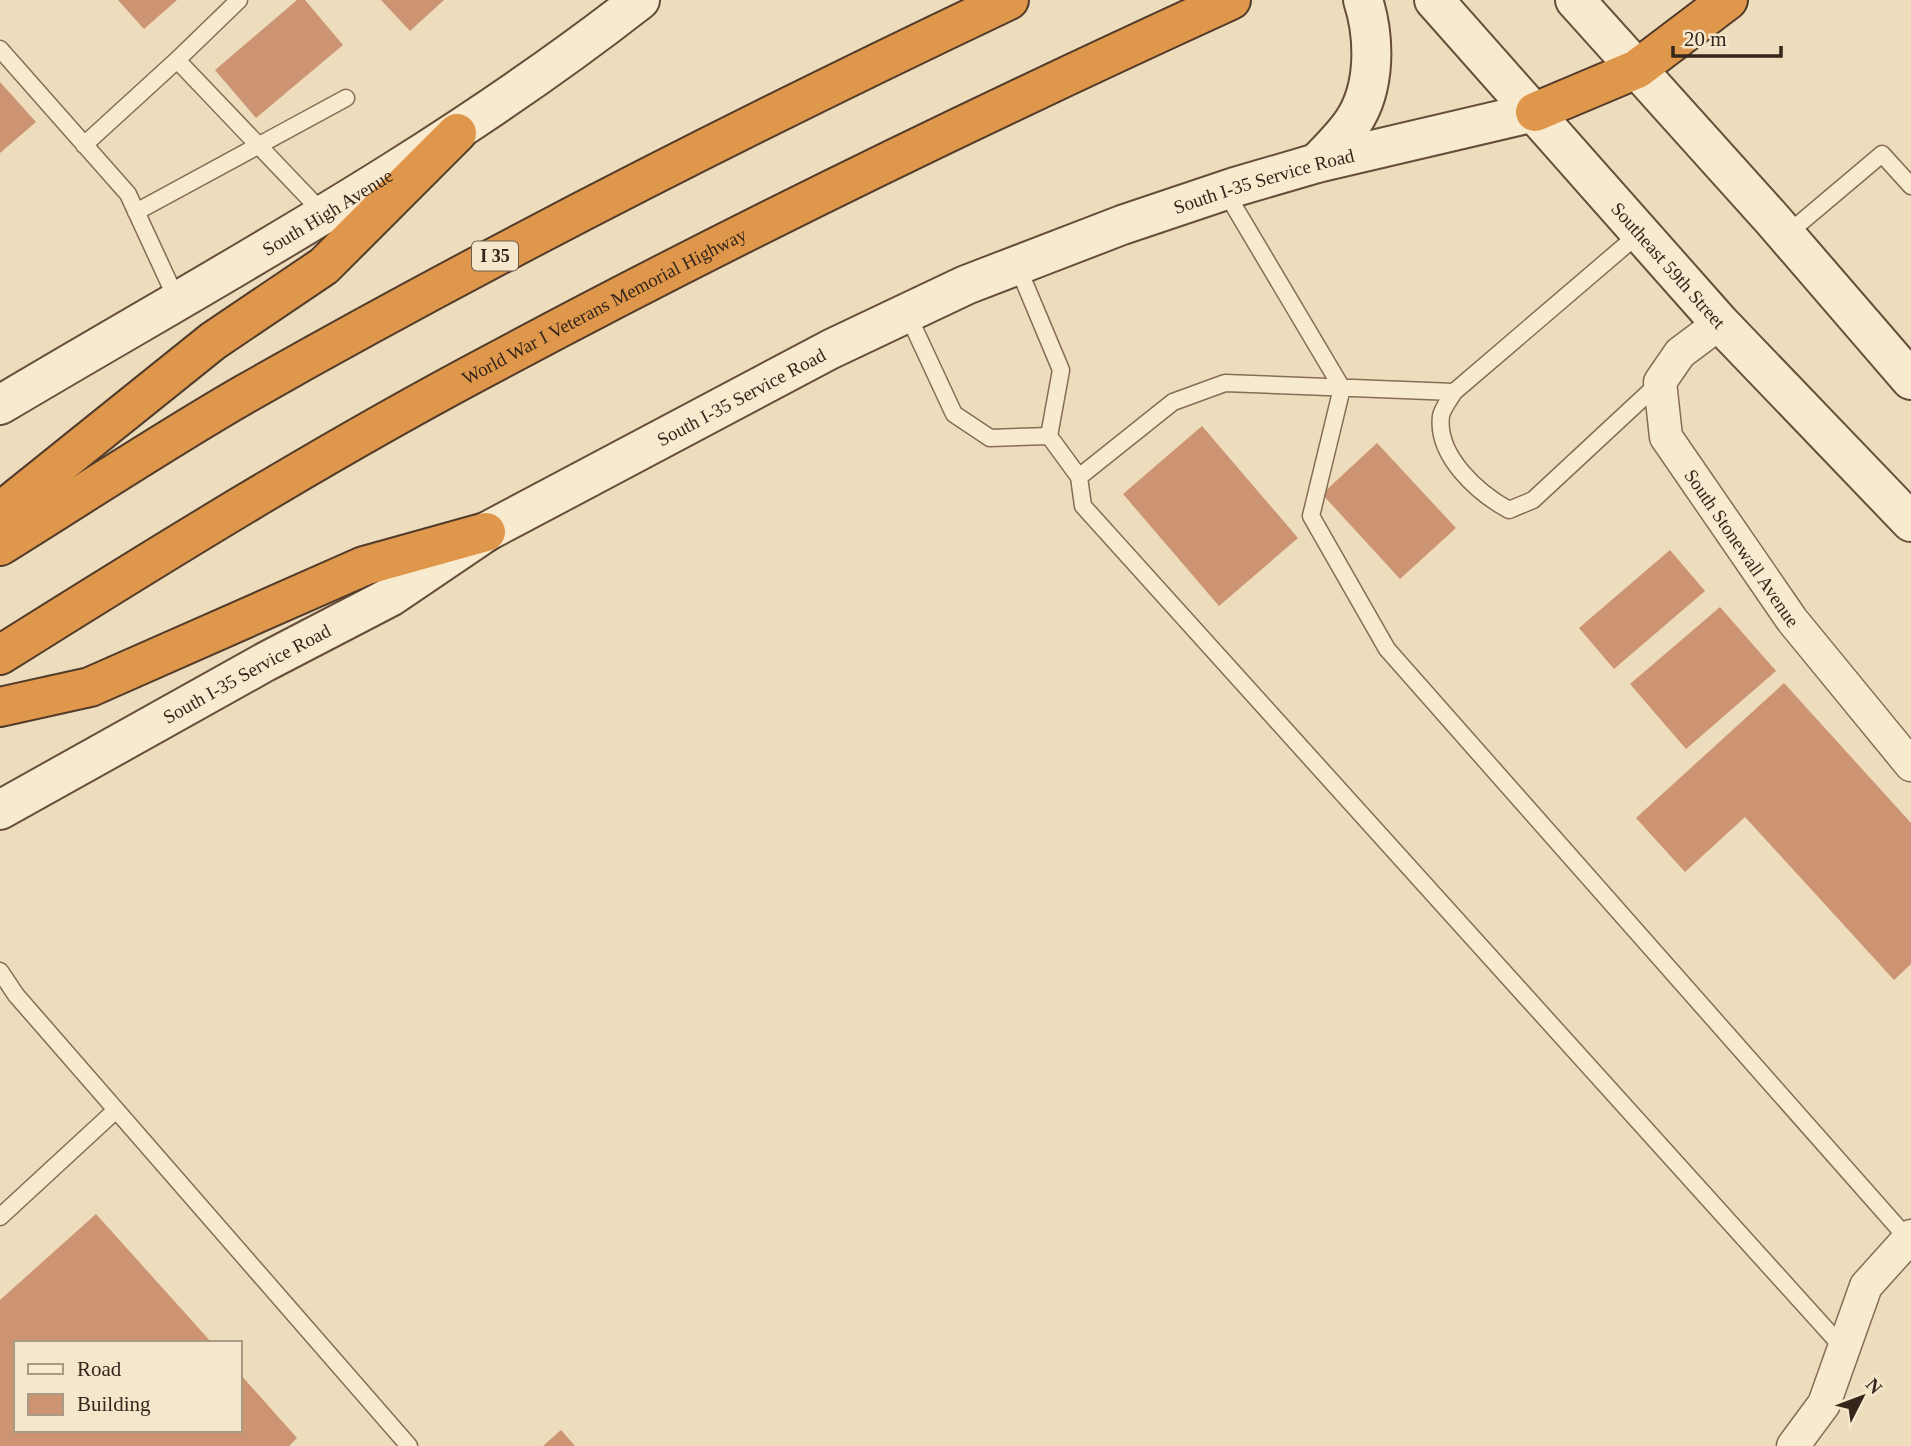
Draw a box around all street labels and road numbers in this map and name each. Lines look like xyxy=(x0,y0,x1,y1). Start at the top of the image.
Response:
street label: South I-35 Service Road xyxy=(1171,145,1357,218)
street label: South High Avenue xyxy=(259,165,396,260)
street label: Southeast 59th Street xyxy=(1607,198,1730,334)
street label: World War I Veterans Memorial Highway xyxy=(458,223,750,389)
road number: I 35 xyxy=(472,242,518,270)
street label: South I-35 Service Road xyxy=(654,344,829,450)
street label: South Stonewall Avenue xyxy=(1680,465,1803,631)
street label: South I-35 Service Road xyxy=(160,620,335,728)

